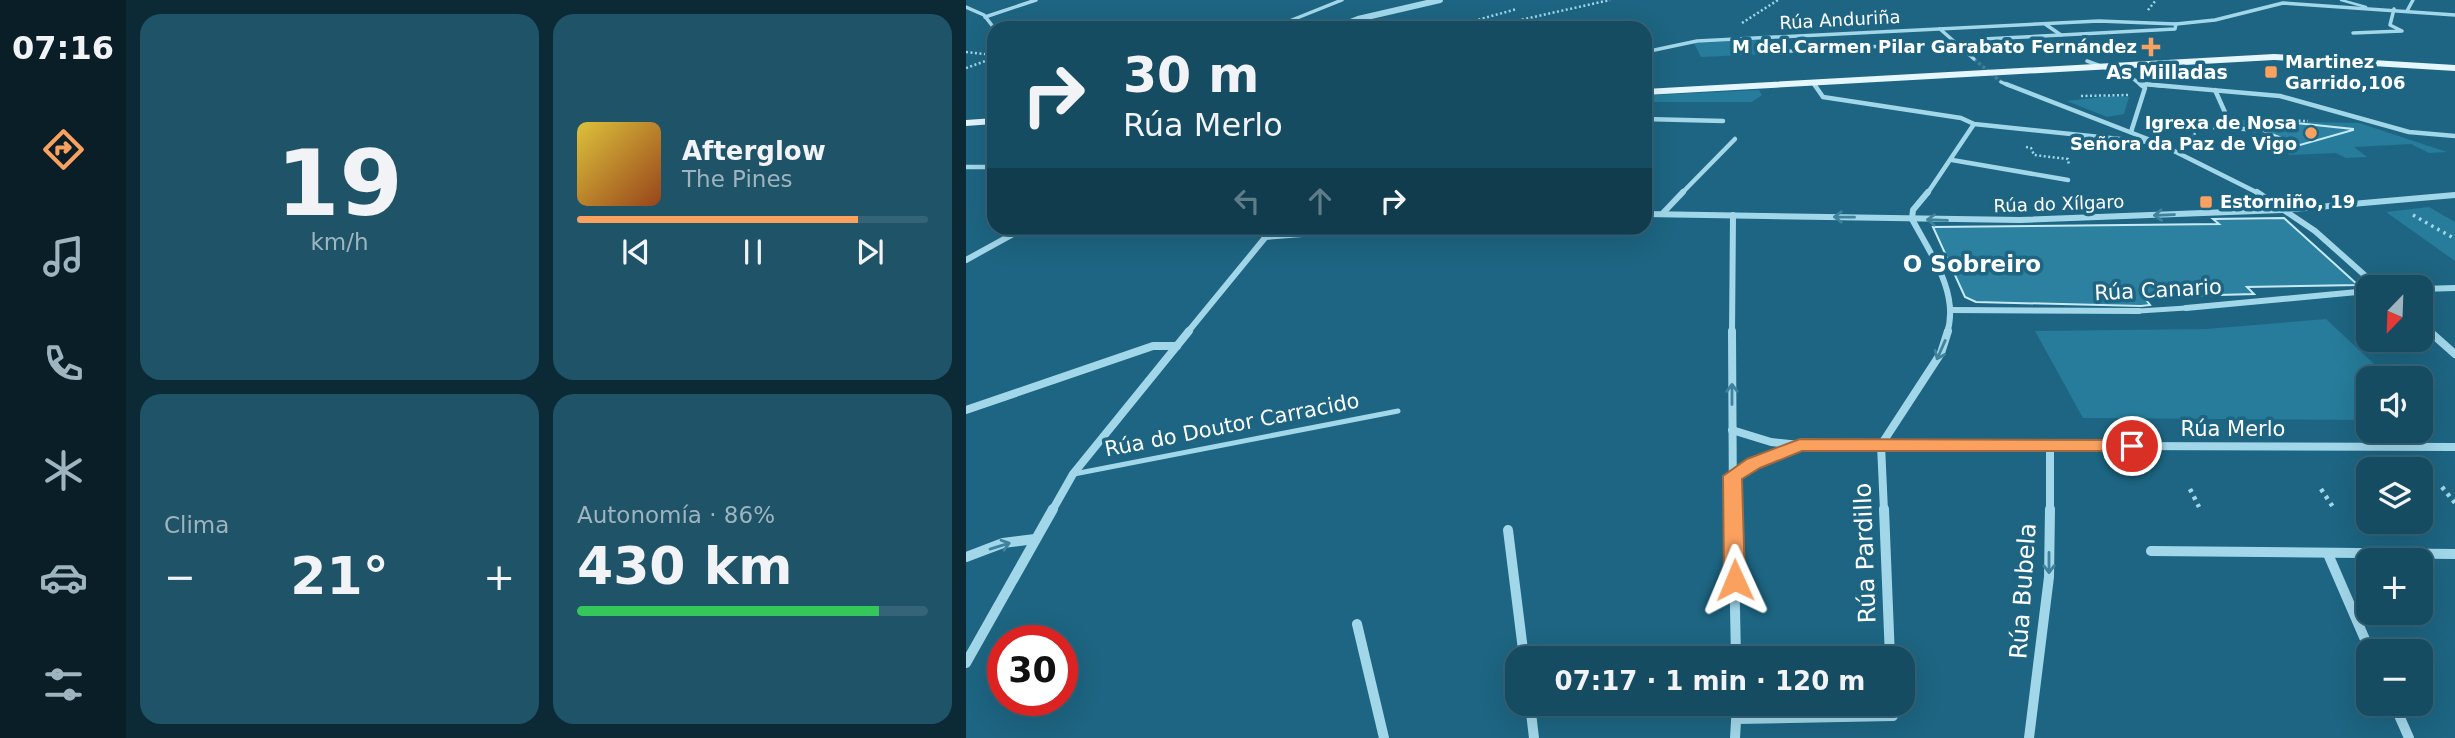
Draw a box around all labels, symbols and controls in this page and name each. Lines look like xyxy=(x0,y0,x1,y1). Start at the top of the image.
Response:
street label: Rúa Anduriña xyxy=(1779,6,1901,33)
text: 07:16 xyxy=(12,29,114,67)
place label: M del Carmen Pilar Garabato Fernández xyxy=(1732,36,2137,57)
marker: M del Carmen Pilar Garabato Fernández xyxy=(2143,39,2159,55)
text: 30 m xyxy=(1123,47,1259,104)
icon: right xyxy=(1008,49,1099,140)
place label: Martinez Garrido,106 xyxy=(2285,51,2406,93)
district label: As Milladas xyxy=(2106,61,2228,83)
marker: Martinez Garrido,106 xyxy=(2263,64,2279,80)
text: Rúa Merlo xyxy=(1123,106,1283,144)
place label: Igrexa de Nosa Señora da Paz de Vigo xyxy=(2070,112,2297,154)
icon: directions xyxy=(39,125,88,174)
marker: Igrexa de Nosa Señora da Paz de Vigo xyxy=(2303,125,2319,141)
text: 19 xyxy=(276,131,403,236)
text: Afterglow xyxy=(682,136,826,166)
text: The Pines xyxy=(682,166,793,192)
icon: left xyxy=(1228,182,1266,220)
icon: ahead xyxy=(1301,182,1339,220)
icon: right xyxy=(1374,182,1412,220)
street label: Rúa do Xílgaro xyxy=(1993,191,2125,216)
place label: Estorniño, 19 xyxy=(2220,191,2355,212)
marker: Estorniño, 19 xyxy=(2198,194,2214,210)
one-way arrow xyxy=(2153,208,2176,221)
one-way arrow xyxy=(1833,210,1856,224)
one-way arrow xyxy=(1926,213,1949,226)
text: km/h xyxy=(310,229,369,255)
icon: music xyxy=(39,232,88,281)
icon: previous xyxy=(617,233,655,271)
icon: pause xyxy=(734,233,772,271)
icon: next xyxy=(851,233,889,271)
district label: O Sobreiro xyxy=(1903,251,2041,277)
street label: Rúa Canario xyxy=(2094,275,2222,305)
north arrow xyxy=(2356,275,2432,352)
map controls xyxy=(2356,275,2433,716)
one-way arrow xyxy=(1934,338,1947,360)
icon: phone xyxy=(39,339,88,388)
button: sound xyxy=(2356,366,2433,443)
one-way arrow xyxy=(1725,383,1739,406)
street label: Rúa do Doutor Carracido xyxy=(1103,389,1361,461)
pin xyxy=(2102,416,2162,476)
street label: Rúa Merlo xyxy=(2181,417,2285,441)
icon: arrive xyxy=(2113,427,2151,465)
icon: climate xyxy=(39,446,88,495)
button: layers xyxy=(2356,457,2433,534)
street label: Rúa Pardillo xyxy=(1849,482,1881,624)
text: Autonomía · 86% xyxy=(577,502,775,528)
text: Clima xyxy=(164,512,229,538)
street label: Rúa Bubela xyxy=(2004,522,2042,660)
text: 430 km xyxy=(577,536,792,596)
one-way arrow xyxy=(988,538,1010,551)
position arrow xyxy=(1698,543,1772,617)
text: 21° xyxy=(290,546,389,606)
button: + xyxy=(2356,548,2433,625)
one-way arrow xyxy=(2042,551,2056,574)
icon: car xyxy=(39,553,88,602)
text: − xyxy=(164,555,196,599)
text: + xyxy=(483,555,515,599)
speed limit sign: 30 xyxy=(987,625,1078,716)
button: − xyxy=(2356,639,2433,716)
icon: filters xyxy=(39,660,88,709)
text: 07:17 · 1 min · 120 m xyxy=(1555,666,1865,696)

